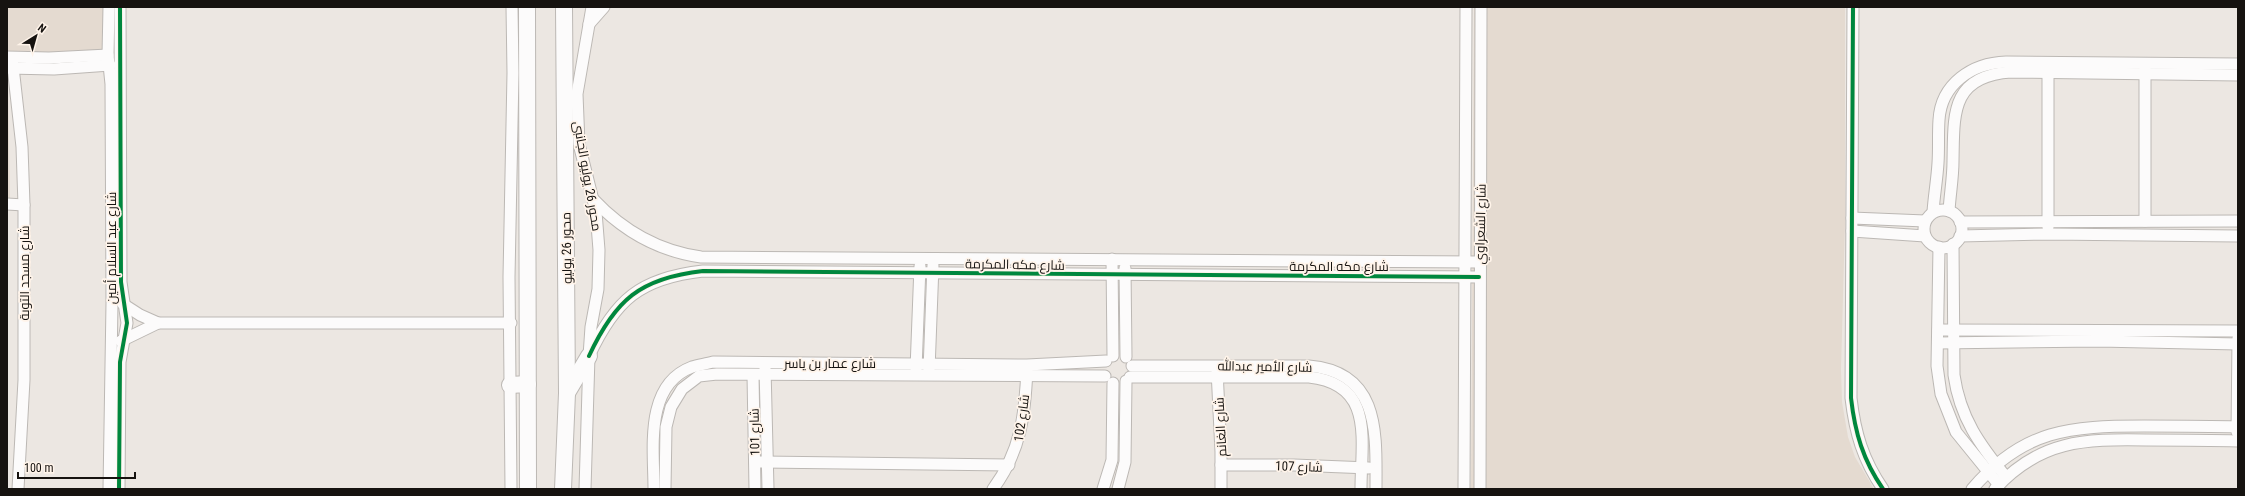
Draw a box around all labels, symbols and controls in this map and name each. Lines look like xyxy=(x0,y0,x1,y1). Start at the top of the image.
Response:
north arrow xyxy=(16,16,56,56)
text: N xyxy=(35,21,49,36)
street label: محور 26 يوليو الجانبى xyxy=(570,120,605,232)
street label: شارع الشعراوي xyxy=(1472,183,1492,265)
street label: شارع عبد السلام أمين xyxy=(103,192,121,304)
street label: محور 26 يوليو xyxy=(558,212,575,284)
street label: شارع مسجد التوبة xyxy=(17,226,33,320)
street label: شارع مكه المكرمة xyxy=(965,256,1065,274)
street label: شارع مكه المكرمة xyxy=(1289,259,1389,275)
street label: شارع عمار بن ياسر xyxy=(783,356,876,372)
street label: شارع الأمير عبدالله xyxy=(1217,357,1313,376)
street label: شارع 102 xyxy=(1011,394,1033,443)
street label: شارع الغانم xyxy=(1211,397,1232,457)
street label: شارع 101 xyxy=(747,408,763,456)
scale bar xyxy=(18,454,135,480)
street label: شارع 107 xyxy=(1275,458,1323,476)
text: 100 m xyxy=(24,461,54,475)

